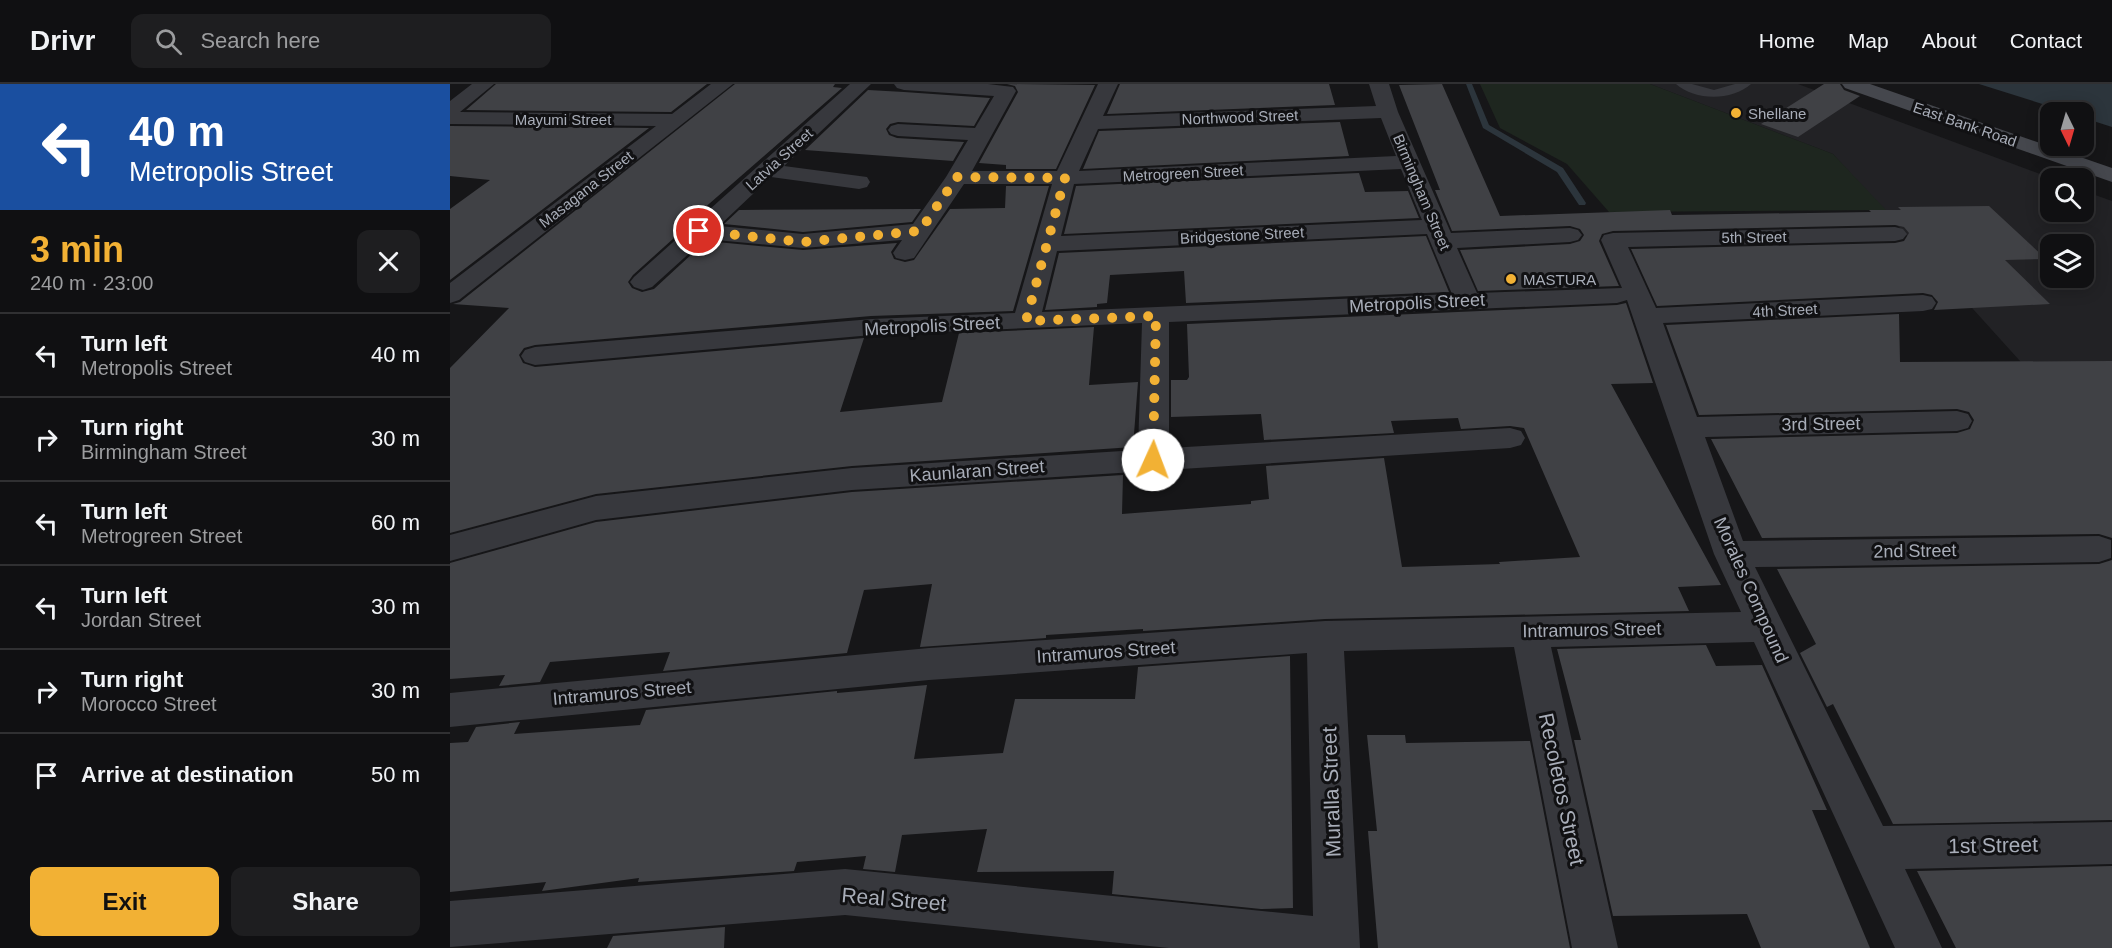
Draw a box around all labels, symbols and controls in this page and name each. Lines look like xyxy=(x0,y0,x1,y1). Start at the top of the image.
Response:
search box xyxy=(131,14,551,68)
text: Drivr xyxy=(30,25,95,56)
icon: search xyxy=(152,25,185,58)
text: Search here xyxy=(200,28,320,53)
text: Home xyxy=(1759,29,1815,52)
text: Map xyxy=(1848,29,1889,52)
text: About xyxy=(1922,29,1977,52)
text: Contact xyxy=(2010,29,2082,52)
street label: East Bank Road xyxy=(1911,98,2019,150)
north arrow xyxy=(2040,102,2094,156)
map controls xyxy=(2040,102,2094,288)
place label: Shellane xyxy=(1748,105,1806,122)
street label: Northwood Street xyxy=(1181,106,1299,128)
marker: Shellane xyxy=(1729,106,1743,120)
icon: left xyxy=(30,108,108,186)
text: 40 m xyxy=(129,108,225,155)
street label: Mayumi Street xyxy=(515,111,612,128)
street label: Latvia Street xyxy=(742,124,817,193)
street label: Birmingham Street xyxy=(1390,132,1454,253)
street label: Masagana Street xyxy=(536,147,637,231)
text: Metropolis Street xyxy=(129,157,333,187)
street label: Metrogreen Street xyxy=(1122,161,1245,185)
button: search xyxy=(2040,168,2094,222)
pin xyxy=(673,205,724,256)
icon: arrive xyxy=(682,214,715,247)
street label: Bridgestone Street xyxy=(1180,223,1305,247)
street label: 5th Street xyxy=(1721,228,1787,246)
text: 3 min xyxy=(30,229,124,270)
button: close xyxy=(357,230,420,293)
button: layers xyxy=(2040,234,2094,288)
place label: MASTURA xyxy=(1523,271,1596,288)
text: 240 m · 23:00 xyxy=(30,272,153,294)
marker: MASTURA xyxy=(1504,272,1518,286)
street label: Metropolis Street xyxy=(1349,289,1485,317)
street label: 4th Street xyxy=(1752,300,1819,320)
street label: Metropolis Street xyxy=(864,312,1000,340)
text: Turn left xyxy=(81,331,167,356)
icon: left xyxy=(30,339,63,372)
text: 40 m xyxy=(371,342,420,367)
text: Metropolis Street xyxy=(81,357,232,379)
street label: 3rd Street xyxy=(1781,413,1861,435)
text: Turn right xyxy=(81,415,183,440)
icon: right xyxy=(30,423,63,456)
text: 30 m xyxy=(371,426,420,451)
position arrow xyxy=(1121,428,1185,492)
text: Birmingham Street xyxy=(81,441,247,463)
street label: Kaunlaran Street xyxy=(909,456,1045,486)
text: Turn left xyxy=(81,499,167,524)
icon: left xyxy=(30,507,63,540)
text: 60 m xyxy=(371,510,420,535)
street label: Morales Compound xyxy=(1710,514,1792,666)
text: Metrogreen Street xyxy=(81,525,242,547)
street label: 2nd Street xyxy=(1873,540,1957,562)
text: Turn left xyxy=(81,583,167,608)
icon: left xyxy=(30,591,63,624)
text: 30 m xyxy=(371,594,420,619)
text: Jordan Street xyxy=(81,609,201,631)
street label: Intramuros Street xyxy=(1522,619,1662,641)
street label: Intramuros Street xyxy=(1036,637,1176,667)
text: Turn right xyxy=(81,667,183,692)
icon: right xyxy=(30,675,63,708)
street label: Intramuros Street xyxy=(552,677,692,709)
text: 30 m xyxy=(371,678,420,703)
text: Morocco Street xyxy=(81,693,217,715)
street label: Recoletos Street xyxy=(1535,711,1589,867)
street label: Muralla Street xyxy=(1317,726,1345,858)
icon: arrive xyxy=(30,759,63,792)
text: Arrive at destination xyxy=(81,762,294,787)
text: 50 m xyxy=(371,762,420,787)
street label: 1st Street xyxy=(1948,833,2038,857)
button: Exit xyxy=(30,867,219,936)
button: Share xyxy=(231,867,420,936)
street label: Real Street xyxy=(841,883,947,915)

